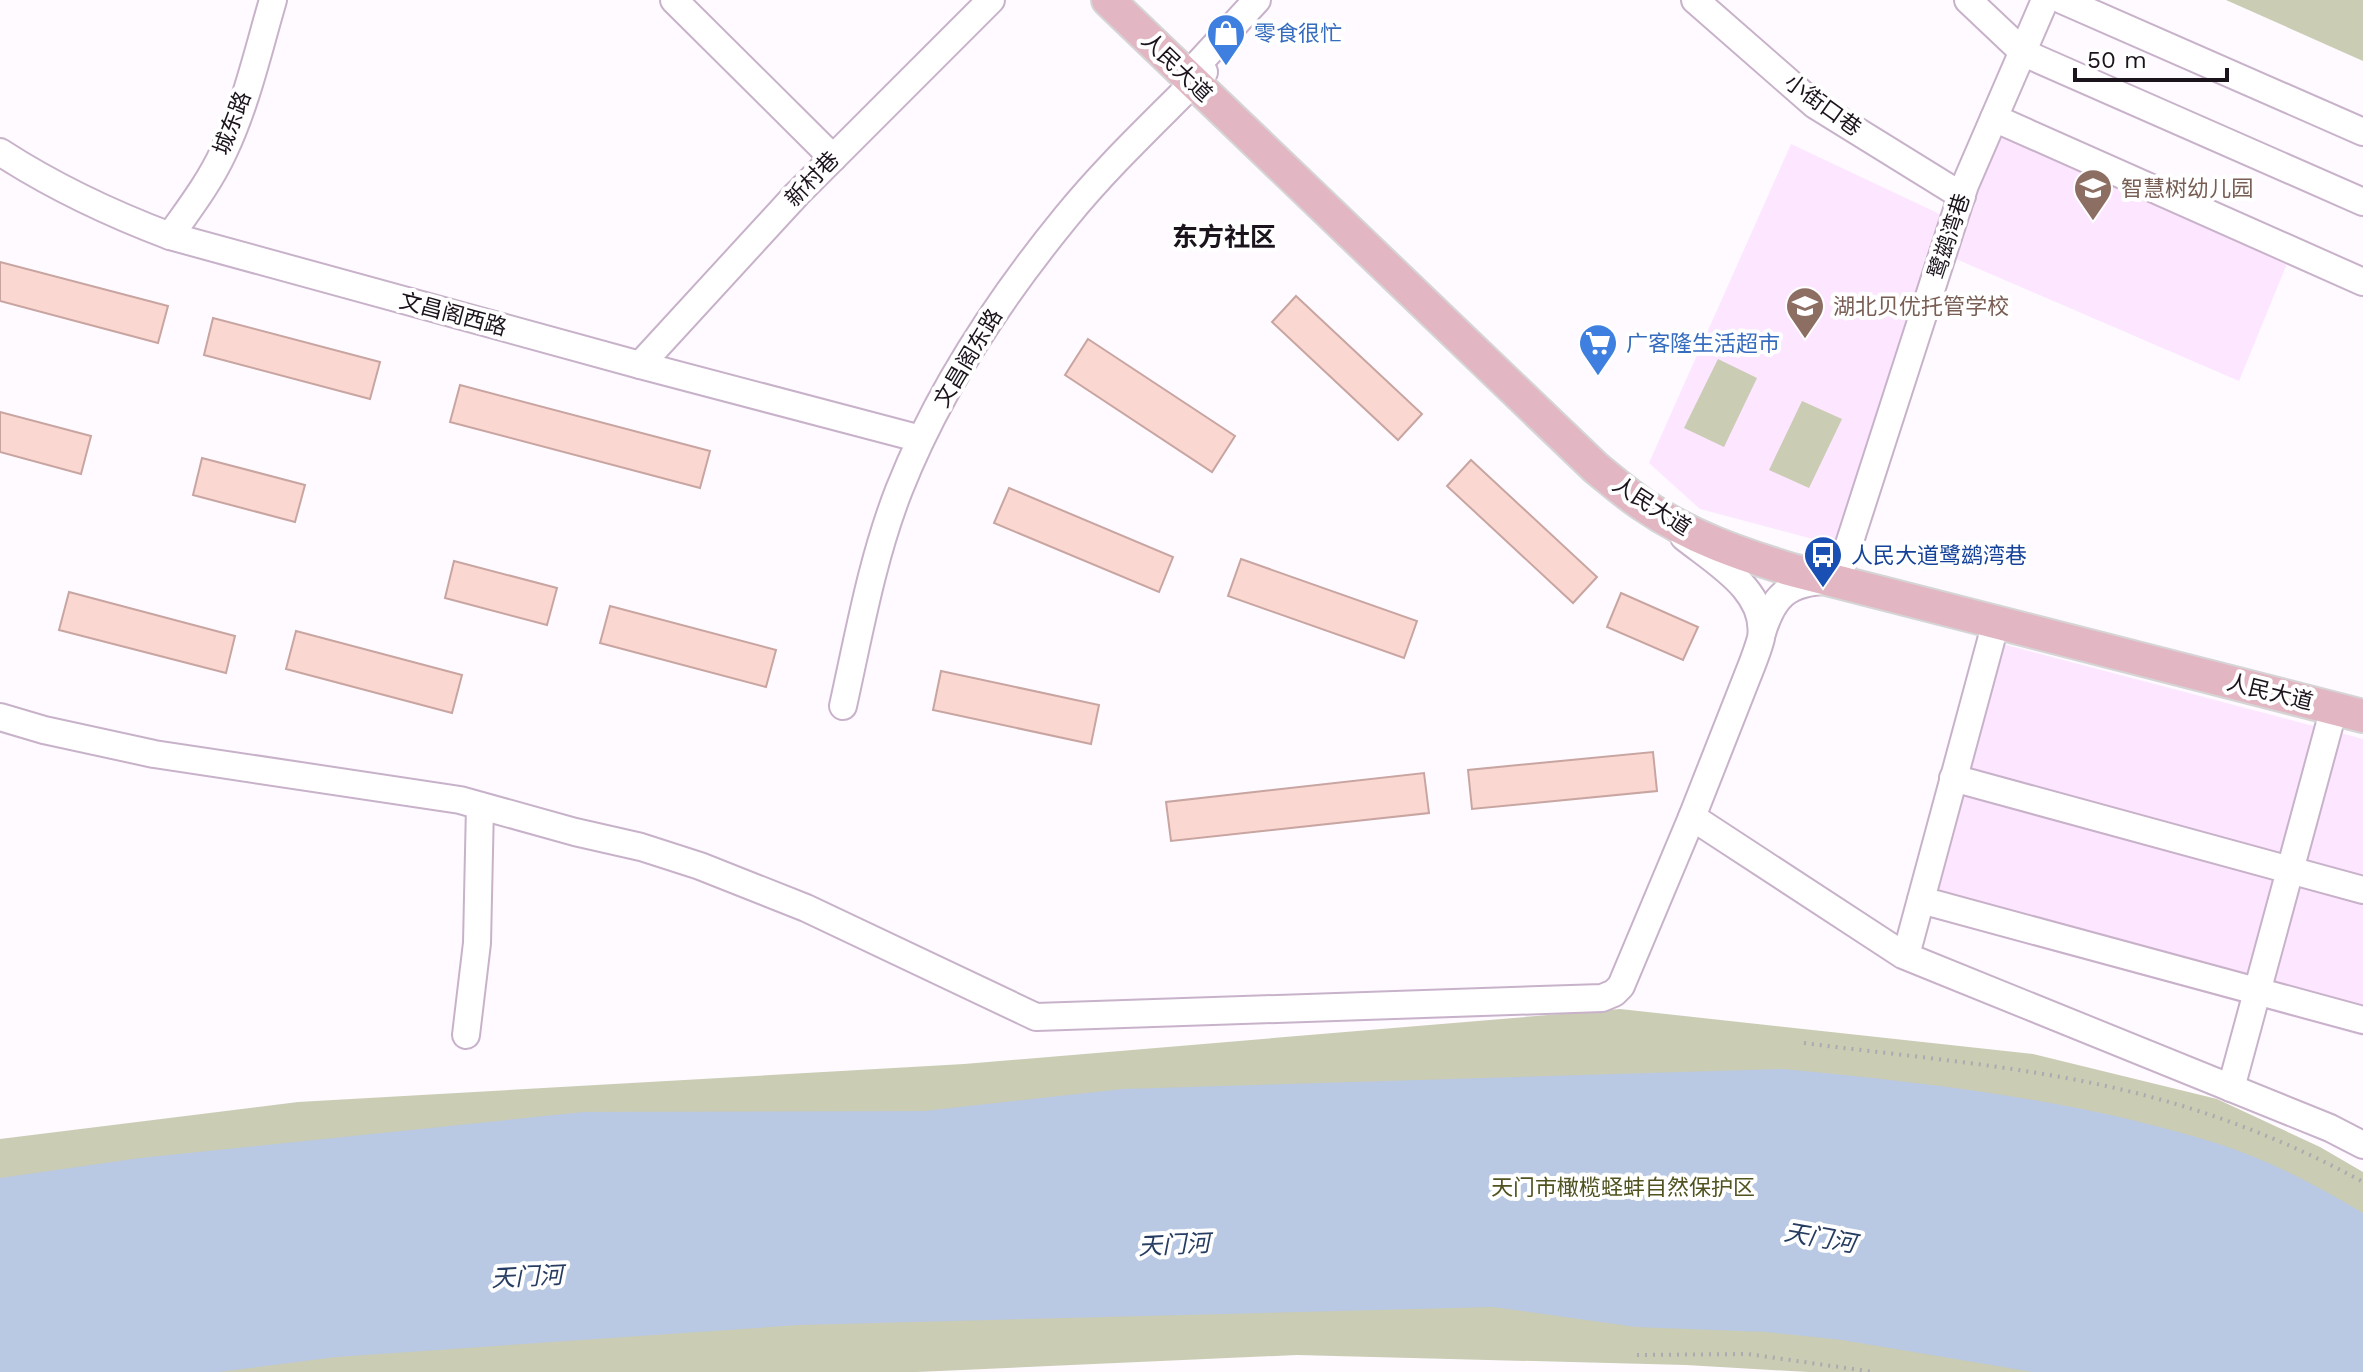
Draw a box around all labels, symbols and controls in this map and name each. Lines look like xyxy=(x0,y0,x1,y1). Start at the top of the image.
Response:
shop icon: 零食很忙 xyxy=(1205,12,1247,67)
place label: 零食很忙 xyxy=(1254,21,1342,46)
street label: 人民大道 xyxy=(1137,27,1217,107)
scale bar xyxy=(2075,32,2227,82)
text: 50 m xyxy=(2087,46,2147,74)
street label: 小街口巷 xyxy=(1780,69,1866,141)
street label: 城东路 xyxy=(209,88,255,158)
street label: 新村巷 xyxy=(780,147,844,211)
school or university icon: 智慧树幼儿园 xyxy=(2072,167,2114,222)
place label: 智慧树幼儿园 xyxy=(2121,176,2253,201)
street label: 鹭鹚湾巷 xyxy=(1924,190,1974,282)
district label: 东方社区 xyxy=(1172,222,1276,252)
school or university icon: 湖北贝优托管学校 xyxy=(1784,285,1826,340)
street label: 文昌阁西路 xyxy=(397,288,509,340)
place label: 湖北贝优托管学校 xyxy=(1833,294,2009,319)
street label: 文昌阁东路 xyxy=(929,304,1007,412)
supermarket icon: 广客隆生活超市 xyxy=(1577,322,1619,377)
place label: 广客隆生活超市 xyxy=(1626,331,1780,356)
street label: 人民大道 xyxy=(1608,472,1696,540)
bus stop icon: 人民大道鹭鹚湾巷 xyxy=(1802,534,1844,589)
place label: 人民大道鹭鹚湾巷 xyxy=(1851,543,2027,568)
street label: 人民大道 xyxy=(2224,669,2316,715)
park label: 天门市橄榄蛏蚌自然保护区 xyxy=(1491,1175,1755,1200)
water label: 天门河 xyxy=(1782,1218,1862,1259)
water label: 天门河 xyxy=(1137,1229,1215,1261)
water label: 天门河 xyxy=(490,1261,568,1293)

